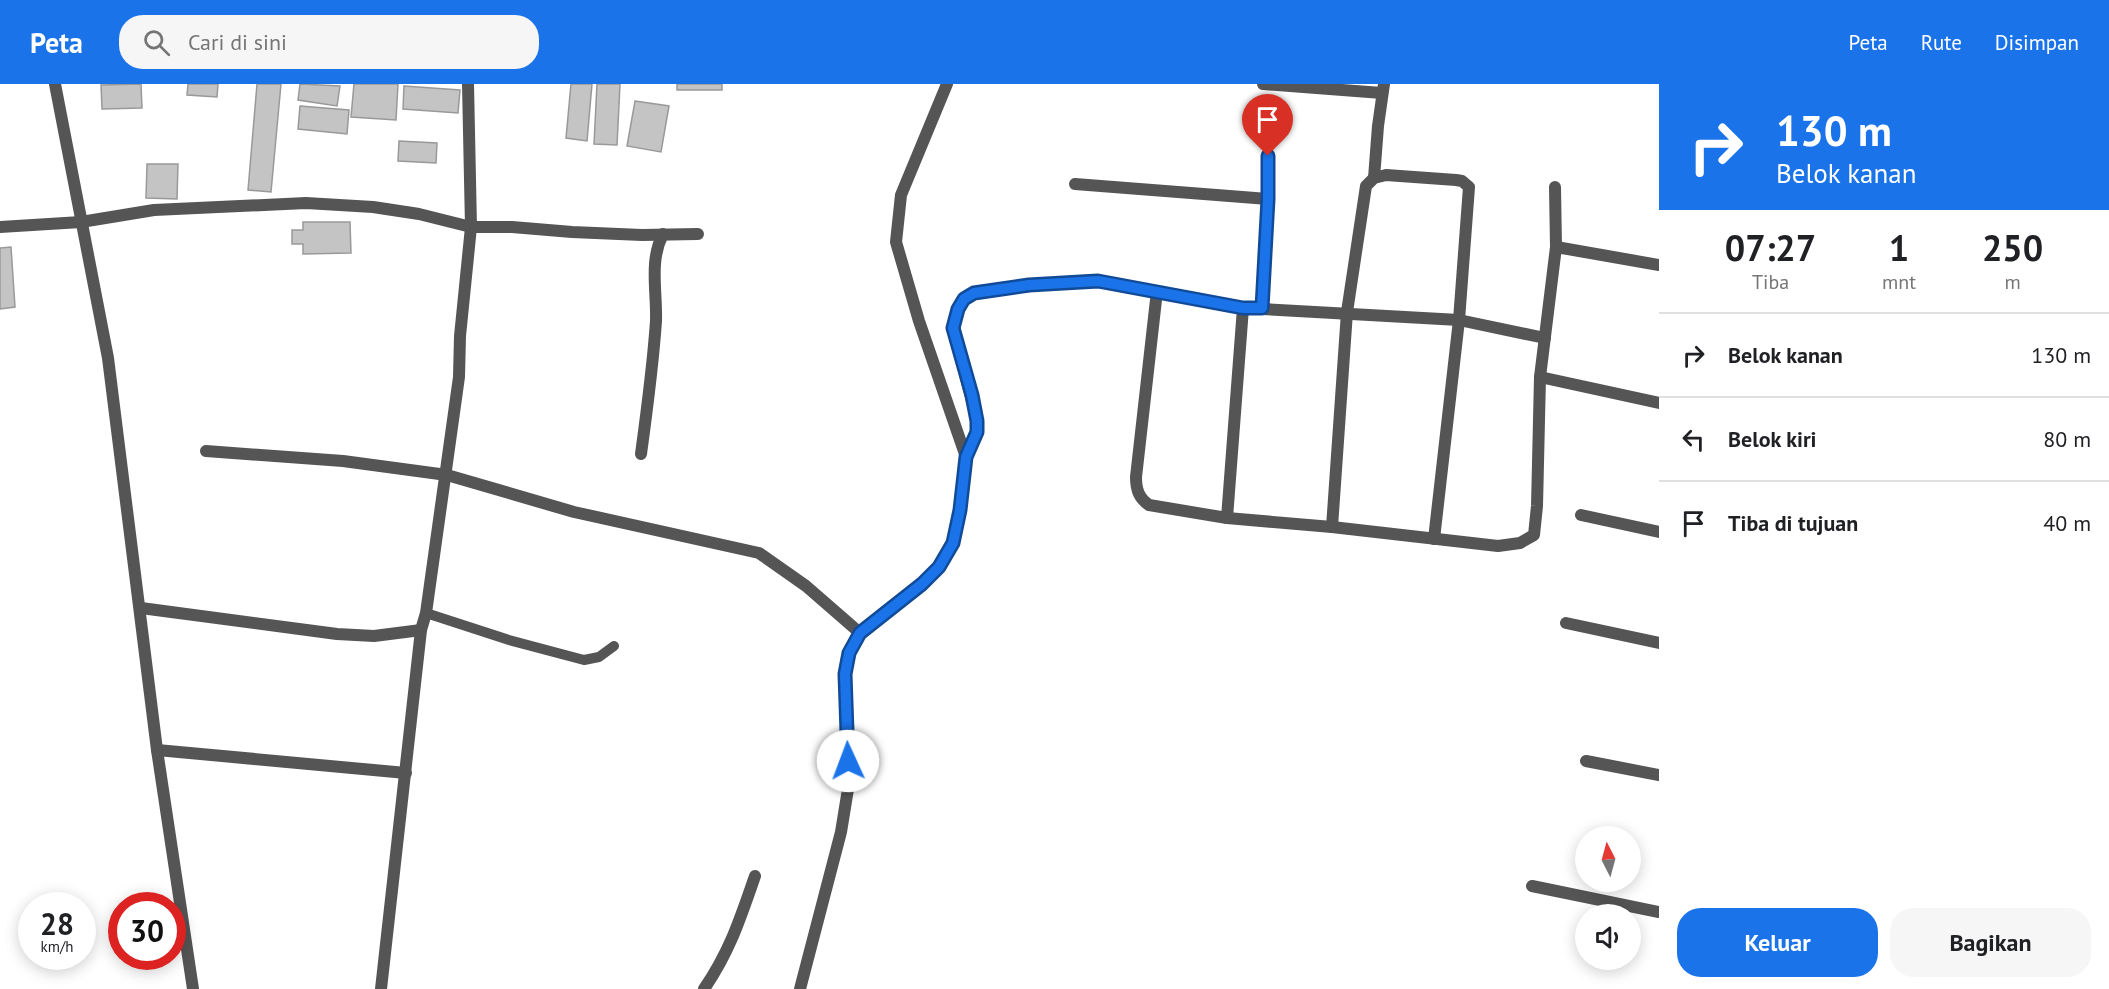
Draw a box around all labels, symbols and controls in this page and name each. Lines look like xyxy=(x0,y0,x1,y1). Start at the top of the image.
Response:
search box xyxy=(119,15,539,69)
text: Peta xyxy=(30,24,83,61)
icon: search xyxy=(140,26,173,59)
text: Cari di sini xyxy=(188,28,287,56)
text: Peta xyxy=(1848,29,1888,56)
text: Rute xyxy=(1921,29,1962,56)
text: Disimpan xyxy=(1995,29,2079,56)
pin xyxy=(1242,94,1293,156)
icon: arrive xyxy=(1251,103,1284,136)
text: 130 m xyxy=(1776,103,1892,158)
icon: right xyxy=(1677,108,1755,186)
text: Belok kanan xyxy=(1776,156,1916,190)
text: 07:27 xyxy=(1725,224,1816,271)
text: 1 xyxy=(1889,224,1909,271)
text: 250 xyxy=(1982,224,2043,271)
text: Tiba xyxy=(1752,269,1789,295)
text: mnt xyxy=(1882,269,1916,295)
text: m xyxy=(2004,269,2021,295)
icon: right xyxy=(1677,339,1710,372)
text: Belok kanan xyxy=(1728,341,1843,369)
text: 130 m xyxy=(2031,341,2091,369)
icon: left xyxy=(1677,423,1710,456)
text: Belok kiri xyxy=(1728,425,1817,453)
text: 80 m xyxy=(2043,425,2091,453)
icon: arrive xyxy=(1677,507,1710,540)
text: Tiba di tujuan xyxy=(1728,509,1858,537)
text: 40 m xyxy=(2043,509,2091,537)
position arrow xyxy=(816,729,880,793)
north arrow xyxy=(1575,826,1641,892)
map controls xyxy=(1575,826,1641,970)
speed limit sign: 30 xyxy=(108,892,186,970)
text: 28 xyxy=(40,904,74,943)
button: sound xyxy=(1575,904,1641,970)
button: Keluar xyxy=(1677,908,1878,977)
button: Bagikan xyxy=(1890,908,2091,977)
text: km/h xyxy=(41,937,73,956)

